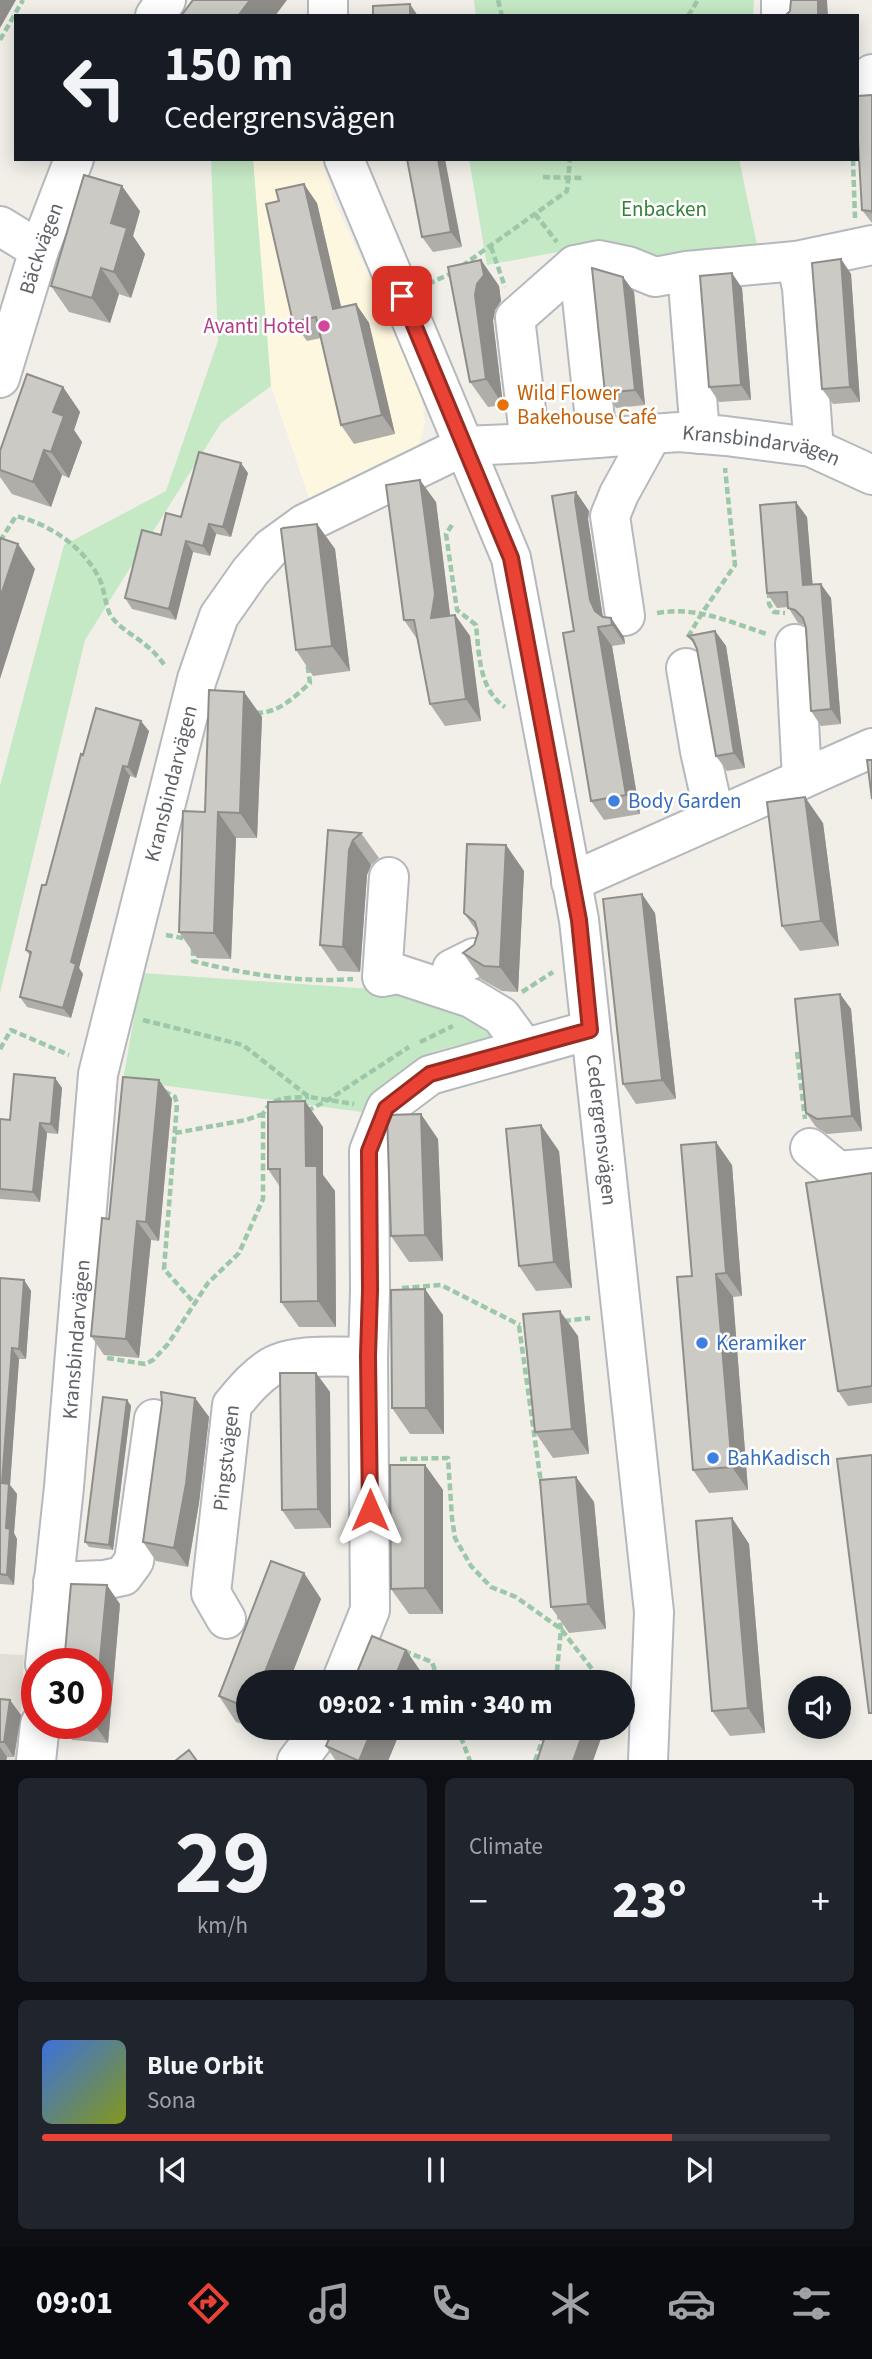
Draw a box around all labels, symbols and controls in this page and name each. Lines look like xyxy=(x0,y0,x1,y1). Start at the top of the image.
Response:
text: 150 m xyxy=(164,30,293,100)
icon: left xyxy=(49,42,140,133)
text: Cedergrensvägen xyxy=(164,95,396,141)
park label: Enbacken xyxy=(621,194,707,224)
street label: Bäckvägen xyxy=(11,198,71,298)
pin xyxy=(372,266,432,326)
icon: arrive xyxy=(383,277,421,315)
place label: Avanti Hotel xyxy=(204,311,310,341)
marker: Avanti Hotel xyxy=(316,318,332,334)
place label: Wild Flower Bakehouse Café xyxy=(517,378,657,432)
marker: Wild Flower Bakehouse Café xyxy=(495,397,511,413)
street label: Kransbindarvägen xyxy=(681,417,845,474)
street label: Kransbindarvägen xyxy=(137,702,205,865)
place label: Body Garden xyxy=(628,786,742,816)
marker: Body Garden xyxy=(606,793,622,809)
street label: Cedergrensvägen xyxy=(579,1053,625,1207)
street label: Kransbindarvägen xyxy=(55,1258,98,1421)
place label: Keramiker xyxy=(716,1328,807,1358)
marker: Keramiker xyxy=(694,1335,710,1351)
street label: Pingstvägen xyxy=(205,1403,247,1513)
place label: BahKadisch xyxy=(727,1443,831,1473)
marker: BahKadisch xyxy=(705,1450,721,1466)
position arrow xyxy=(333,1473,407,1547)
speed limit sign: 30 xyxy=(21,1648,112,1739)
map controls xyxy=(788,1676,851,1739)
button: sound xyxy=(788,1676,851,1739)
text: 09:02 · 1 min · 340 m xyxy=(319,1686,552,1723)
text: 29 xyxy=(174,1799,271,1928)
text: Climate xyxy=(469,1830,543,1863)
text: 23° xyxy=(612,1864,687,1938)
text: − xyxy=(469,1875,488,1929)
text: + xyxy=(811,1875,830,1929)
text: km/h xyxy=(197,1909,248,1942)
text: Blue Orbit xyxy=(147,2047,264,2084)
text: Sona xyxy=(147,2084,196,2117)
icon: previous xyxy=(154,2151,192,2189)
icon: pause xyxy=(417,2151,455,2189)
icon: next xyxy=(680,2151,718,2189)
icon: directions xyxy=(184,2279,233,2328)
icon: music xyxy=(305,2279,354,2328)
icon: phone xyxy=(426,2279,475,2328)
icon: climate xyxy=(546,2279,595,2328)
icon: car xyxy=(667,2279,716,2328)
icon: filters xyxy=(787,2279,836,2328)
text: 09:01 xyxy=(36,2280,113,2326)

